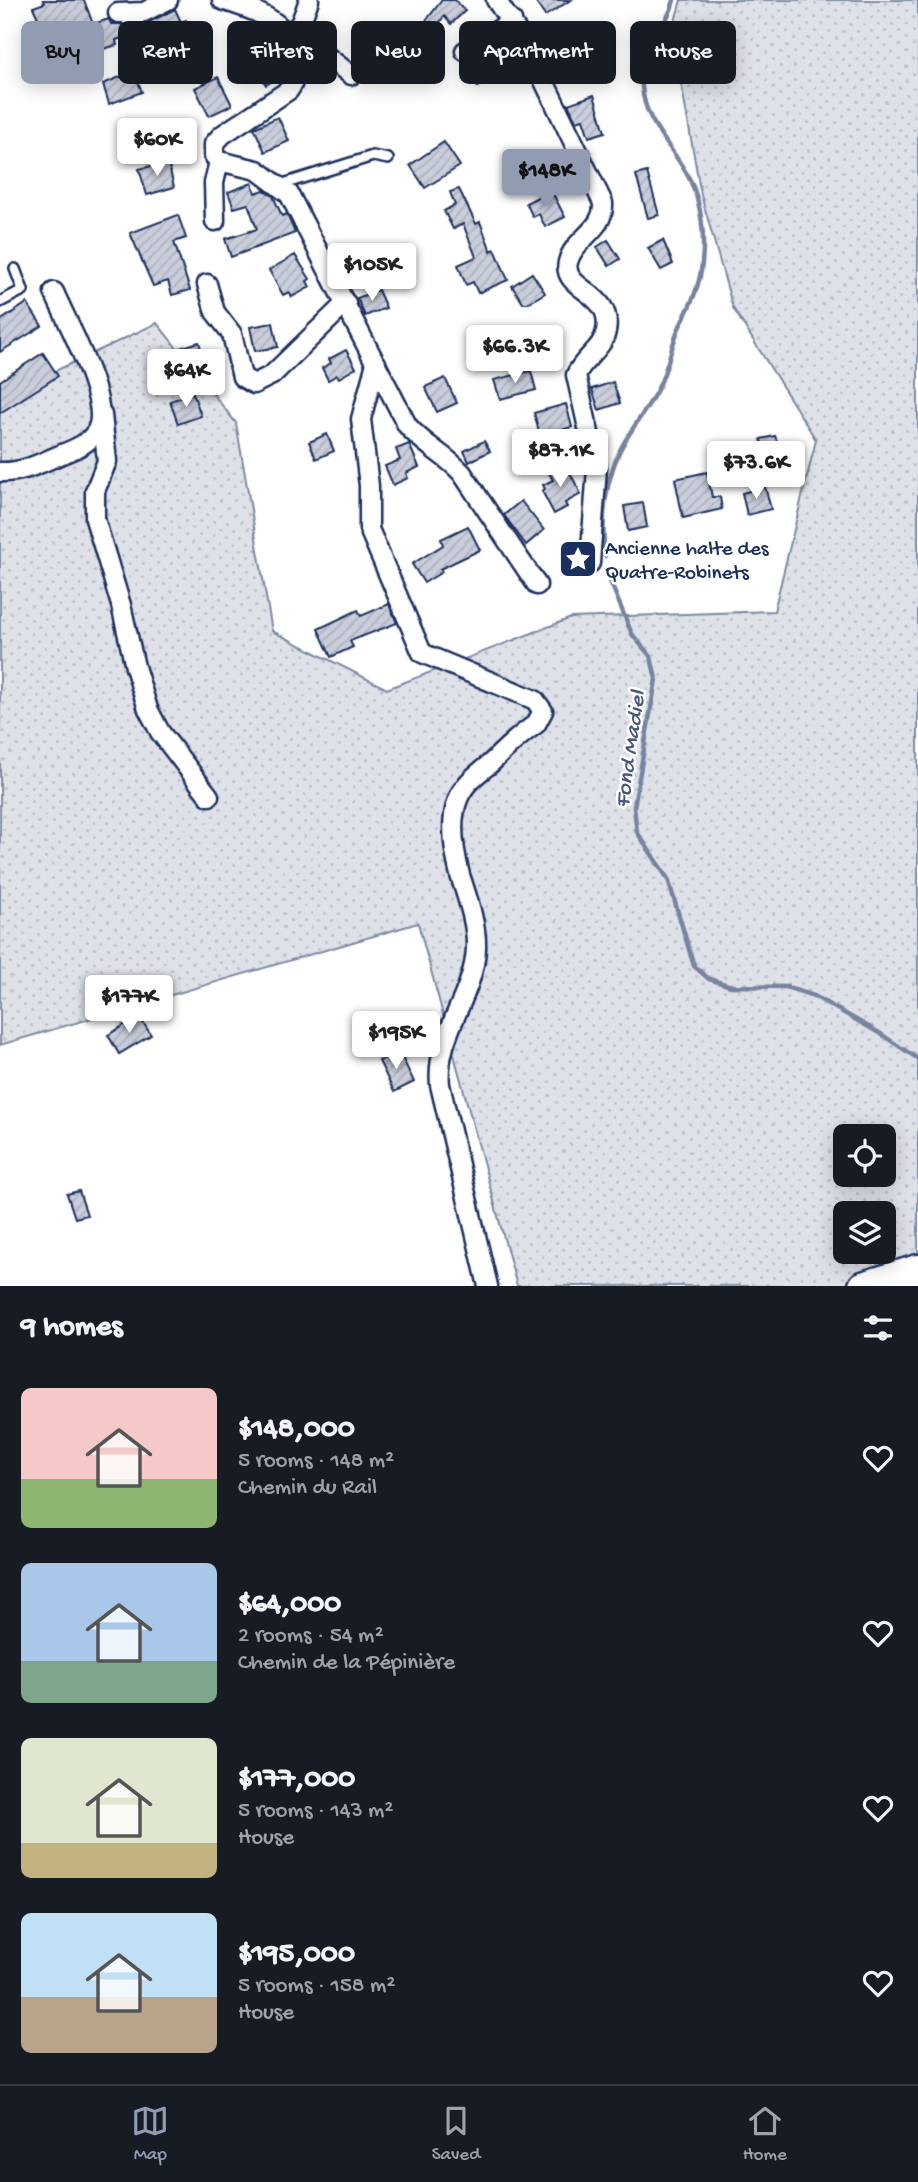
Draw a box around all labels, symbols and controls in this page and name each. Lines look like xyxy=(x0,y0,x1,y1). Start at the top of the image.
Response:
chip: Buy xyxy=(21,21,104,84)
chip: Rent xyxy=(118,21,213,84)
chip: Filters xyxy=(227,21,337,84)
chip: New xyxy=(351,21,445,84)
chip: Apartment xyxy=(459,21,616,84)
chip: House xyxy=(630,21,736,84)
pin: $60K xyxy=(116,118,198,178)
text: $60K xyxy=(133,127,181,154)
pin: $148K xyxy=(497,150,595,209)
text: $148K xyxy=(518,158,574,185)
pin: $105K xyxy=(323,244,421,303)
text: $105K xyxy=(343,252,401,279)
pin: $66.3K xyxy=(458,326,572,385)
text: $66.3K xyxy=(482,334,548,361)
pin: $64K xyxy=(145,350,227,409)
text: $64K xyxy=(163,358,209,385)
pin: $87.1K xyxy=(503,430,617,489)
text: $87.1K xyxy=(528,438,592,465)
pin: $73.6K xyxy=(699,442,813,501)
text: $73.6K xyxy=(723,450,789,477)
place icon: Ancienne halte des Quatre-Robinets xyxy=(557,538,599,580)
place label: Ancienne halte des Quatre-Robinets xyxy=(605,538,770,587)
water label: Fond Madiel xyxy=(610,687,653,810)
pin: $177K xyxy=(80,976,178,1035)
text: $177K xyxy=(101,984,157,1011)
pin: $195K xyxy=(347,1012,445,1071)
text: $195K xyxy=(368,1020,424,1047)
map controls xyxy=(833,1124,896,1264)
button: locate xyxy=(833,1124,896,1187)
button: layers xyxy=(833,1201,896,1264)
icon: filters xyxy=(859,1309,897,1347)
text: 9 homes xyxy=(21,1311,123,1346)
text: $148,000 xyxy=(238,1413,355,1448)
icon: home xyxy=(77,1416,161,1500)
icon: heart xyxy=(859,1439,897,1477)
text: 5 rooms · 148 m² xyxy=(238,1448,394,1475)
text: Chemin du Rail xyxy=(238,1475,377,1502)
text: $64,000 xyxy=(238,1588,341,1623)
icon: home xyxy=(77,1591,161,1675)
icon: heart xyxy=(859,1614,897,1652)
text: 2 rooms · 54 m² xyxy=(238,1623,384,1650)
text: Chemin de la Pépinière xyxy=(238,1650,455,1677)
text: $177,000 xyxy=(238,1763,355,1798)
icon: home xyxy=(77,1766,161,1850)
icon: heart xyxy=(859,1789,897,1827)
text: 5 rooms · 143 m² xyxy=(238,1798,393,1825)
text: House xyxy=(238,1825,294,1852)
text: $195,000 xyxy=(238,1938,355,1973)
icon: home xyxy=(77,1941,161,2025)
icon: heart xyxy=(859,1964,897,2002)
text: 5 rooms · 158 m² xyxy=(238,1973,395,2000)
text: House xyxy=(238,2000,294,2027)
tab: Map xyxy=(131,2102,169,2167)
tab: Saved xyxy=(432,2102,480,2167)
tab: Home xyxy=(743,2102,787,2167)

